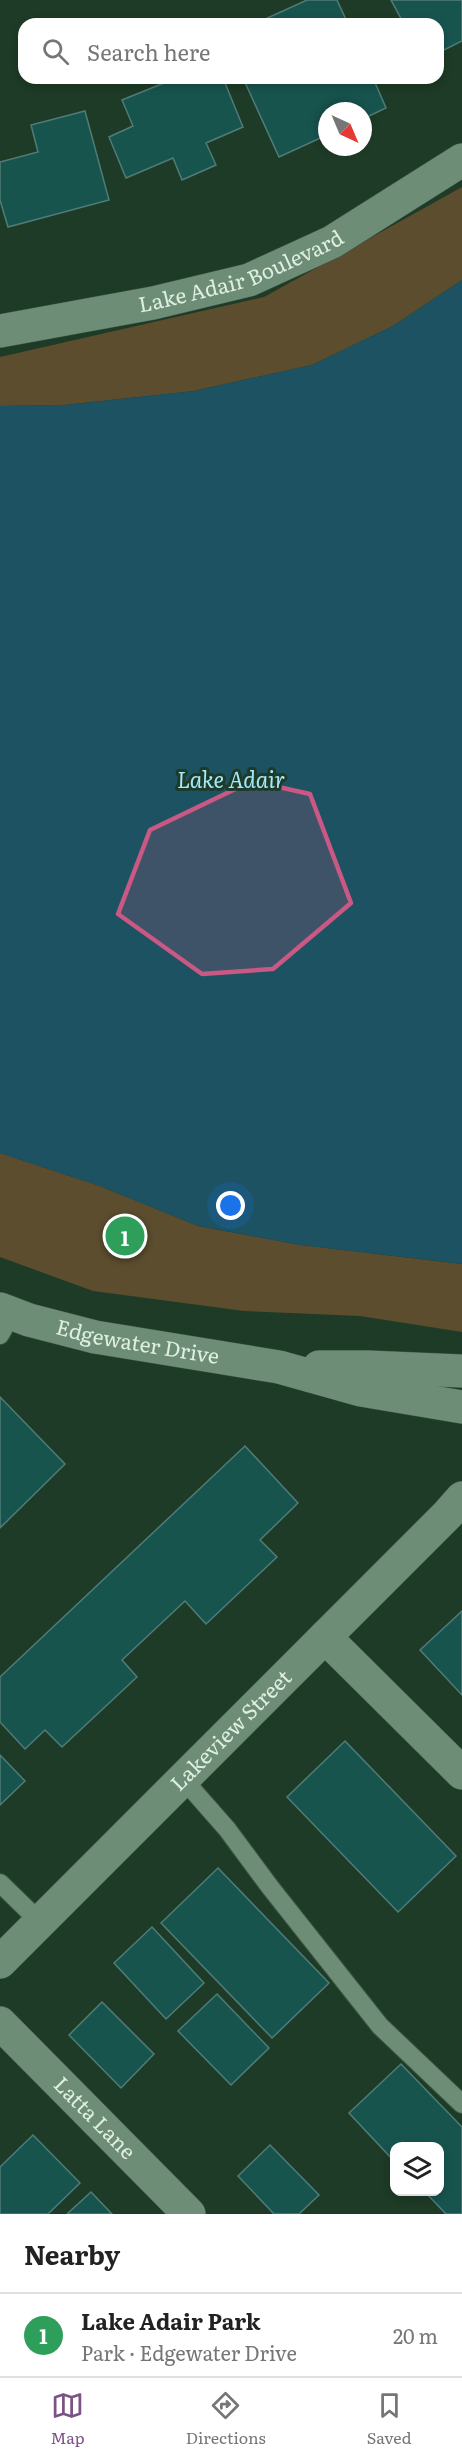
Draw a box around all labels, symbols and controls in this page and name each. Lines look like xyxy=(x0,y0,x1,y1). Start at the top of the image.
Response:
search box xyxy=(18,18,444,84)
icon: search xyxy=(39,35,72,68)
text: Search here xyxy=(87,35,210,68)
north arrow xyxy=(318,102,372,156)
street label: Lake Adair Boulevard xyxy=(136,221,349,318)
water label: Lake Adair xyxy=(177,762,285,795)
your location xyxy=(216,1191,245,1220)
pin: 1 xyxy=(106,1214,144,1258)
street label: Edgewater Drive xyxy=(53,1310,222,1370)
street label: Lakeview Street xyxy=(162,1661,298,1797)
street label: Latta Lane xyxy=(48,2068,144,2165)
map controls xyxy=(390,2142,444,2196)
button: layers xyxy=(390,2142,444,2196)
text: Nearby xyxy=(24,2234,120,2273)
text: Lake Adair Park xyxy=(81,2304,261,2337)
text: 1 xyxy=(39,2320,48,2350)
text: 20 m xyxy=(393,2320,438,2350)
text: Park · Edgewater Drive xyxy=(81,2337,297,2367)
tab: Map xyxy=(51,2389,85,2449)
tab: Directions xyxy=(186,2389,266,2449)
tab: Saved xyxy=(367,2389,411,2449)

